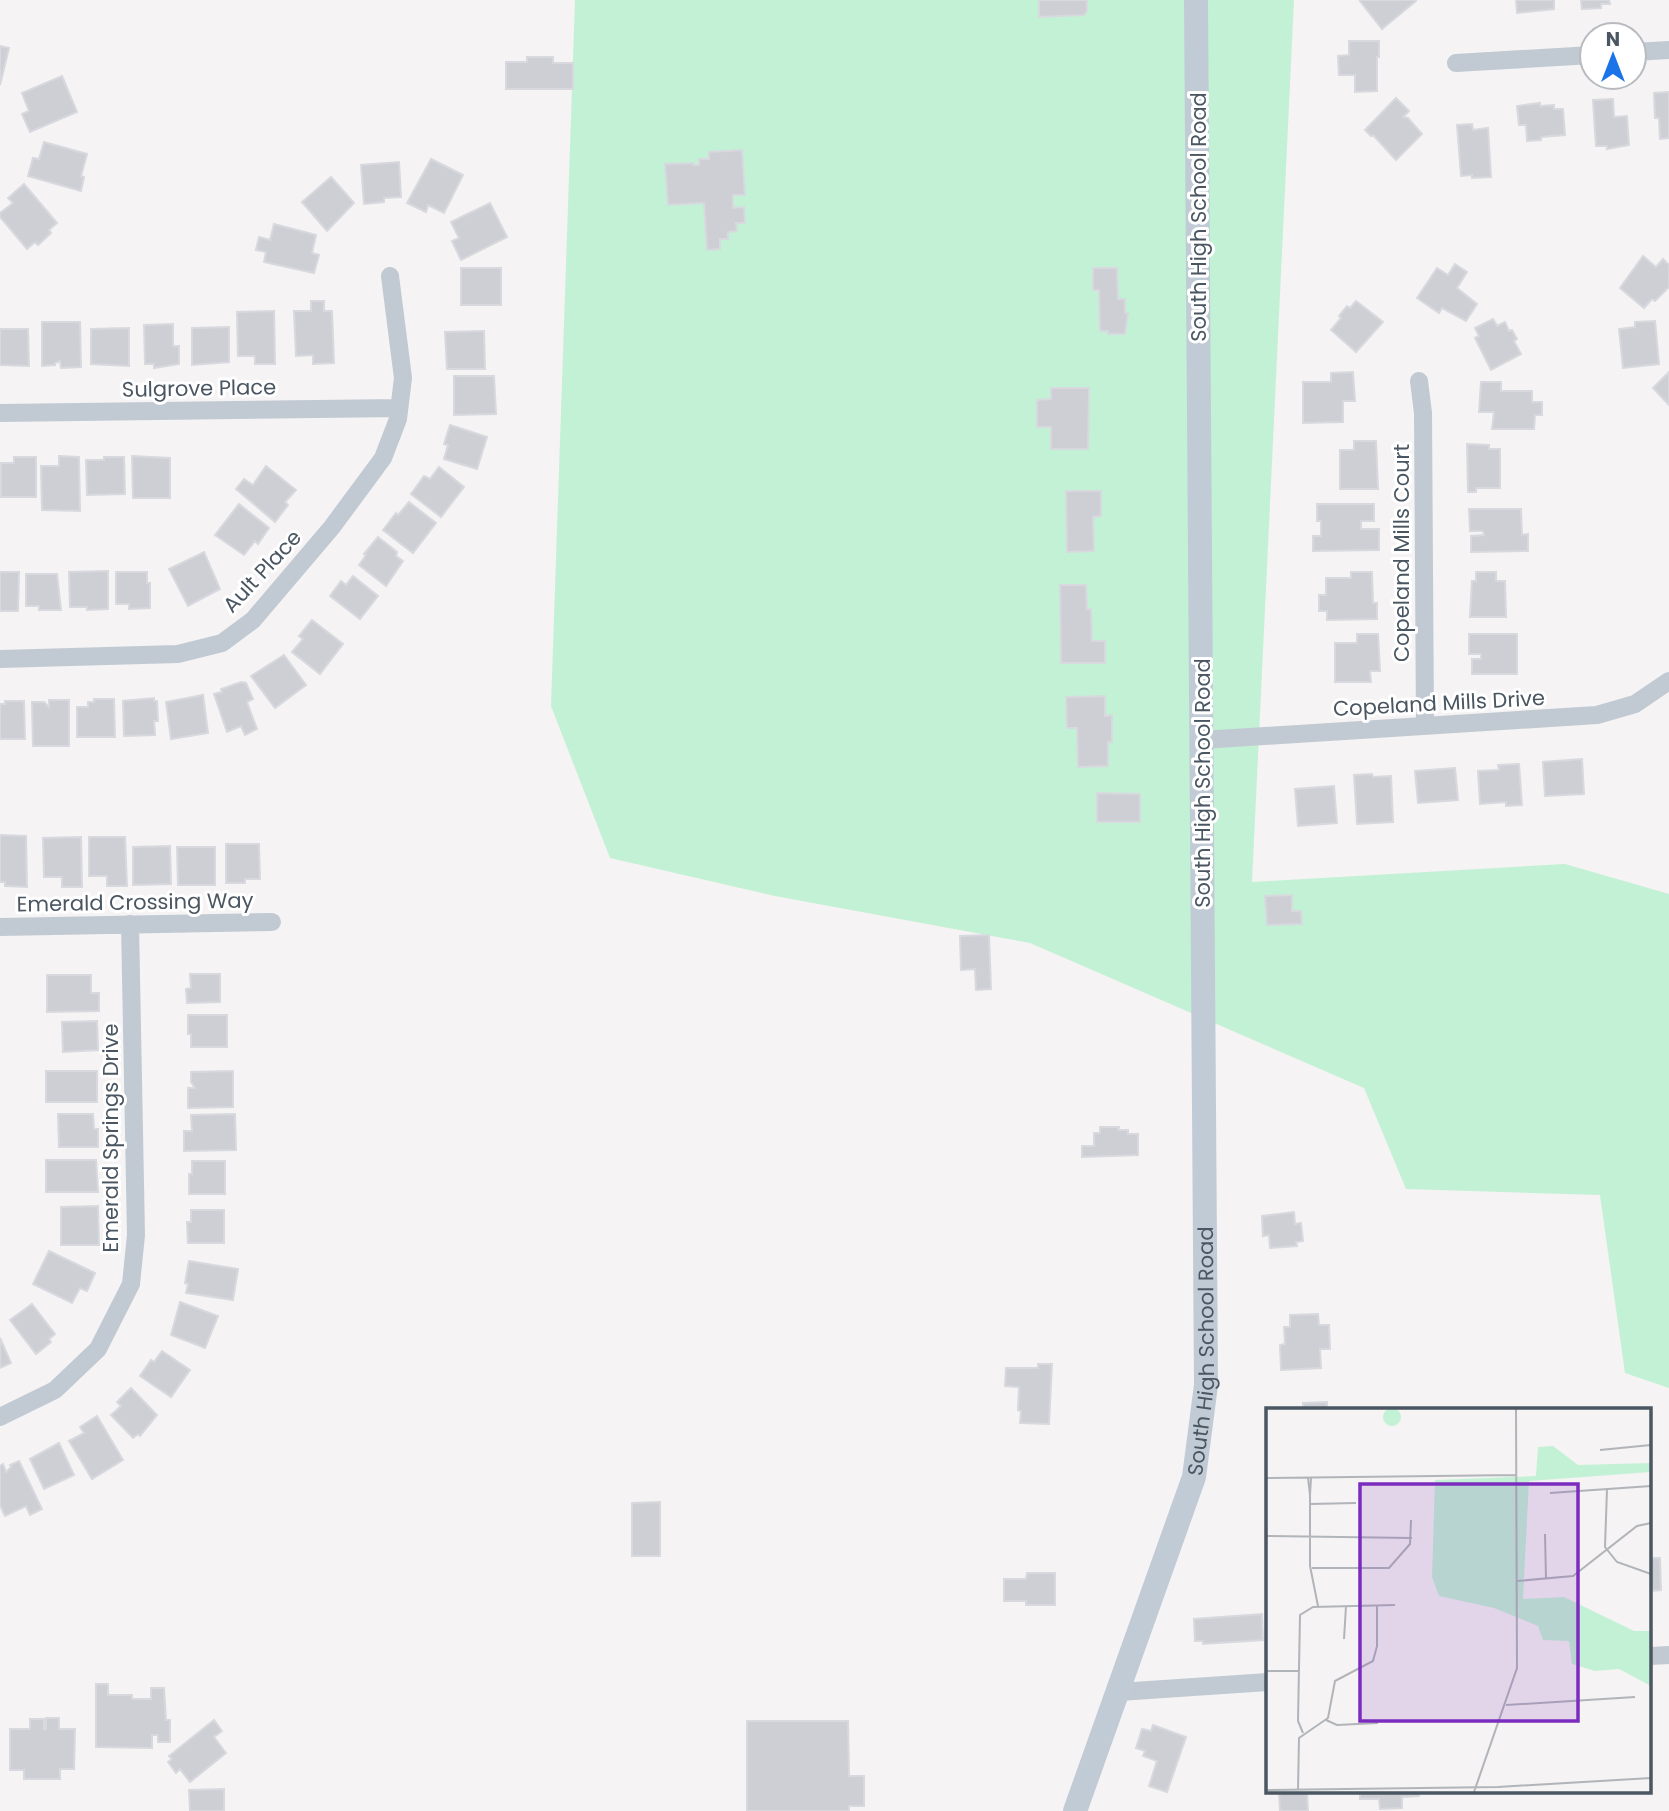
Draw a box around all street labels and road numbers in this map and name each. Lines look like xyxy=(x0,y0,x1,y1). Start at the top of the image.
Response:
street label: South High School Road xyxy=(1184,92,1213,342)
street label: Sulgrove Place xyxy=(122,372,276,404)
street label: Copeland Mills Court xyxy=(1387,444,1416,662)
street label: Ault Place xyxy=(216,523,308,619)
street label: South High School Road xyxy=(1188,658,1217,908)
street label: Copeland Mills Drive xyxy=(1332,683,1546,723)
street label: Emerald Crossing Way xyxy=(16,885,254,919)
street label: Emerald Springs Drive xyxy=(96,1024,125,1252)
street label: South High School Road xyxy=(1180,1226,1221,1477)

